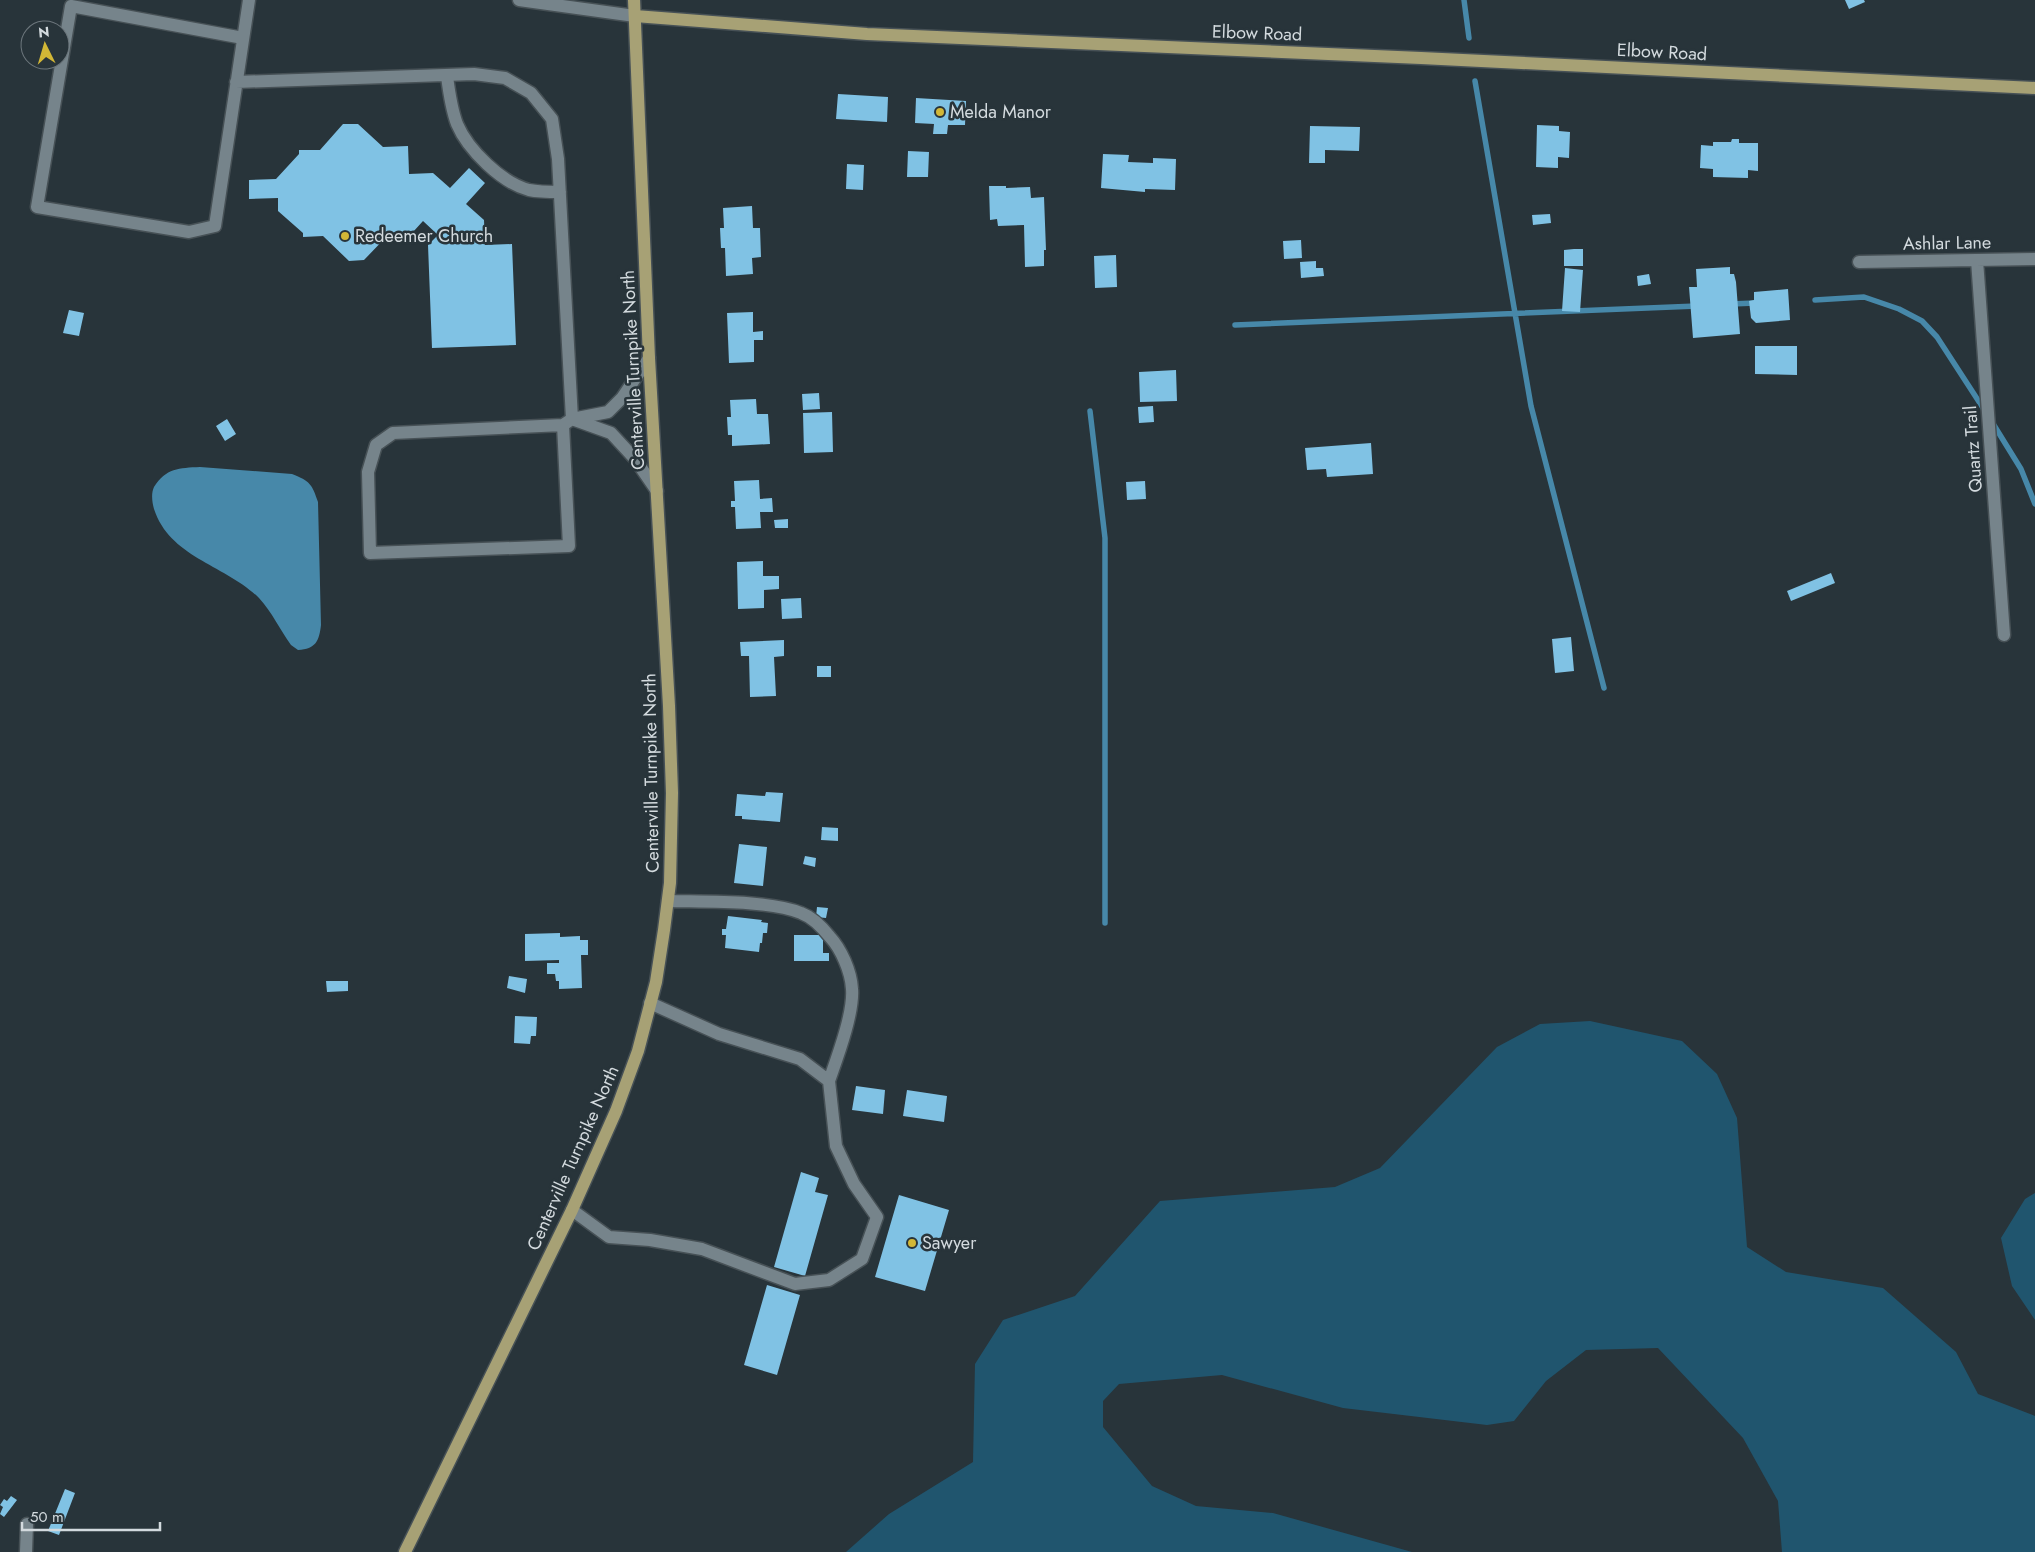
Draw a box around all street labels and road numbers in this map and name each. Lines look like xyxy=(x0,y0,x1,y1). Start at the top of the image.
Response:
street label: Elbow Road xyxy=(1211,18,1303,48)
street label: Elbow Road xyxy=(1616,37,1708,67)
street label: Ashlar Lane xyxy=(1903,229,1991,257)
street label: Centerville Turnpike North xyxy=(615,270,651,470)
street label: Quartz Trail xyxy=(1957,405,1989,493)
street label: Centerville Turnpike North xyxy=(636,673,666,873)
street label: Centerville Turnpike North xyxy=(520,1061,626,1255)

